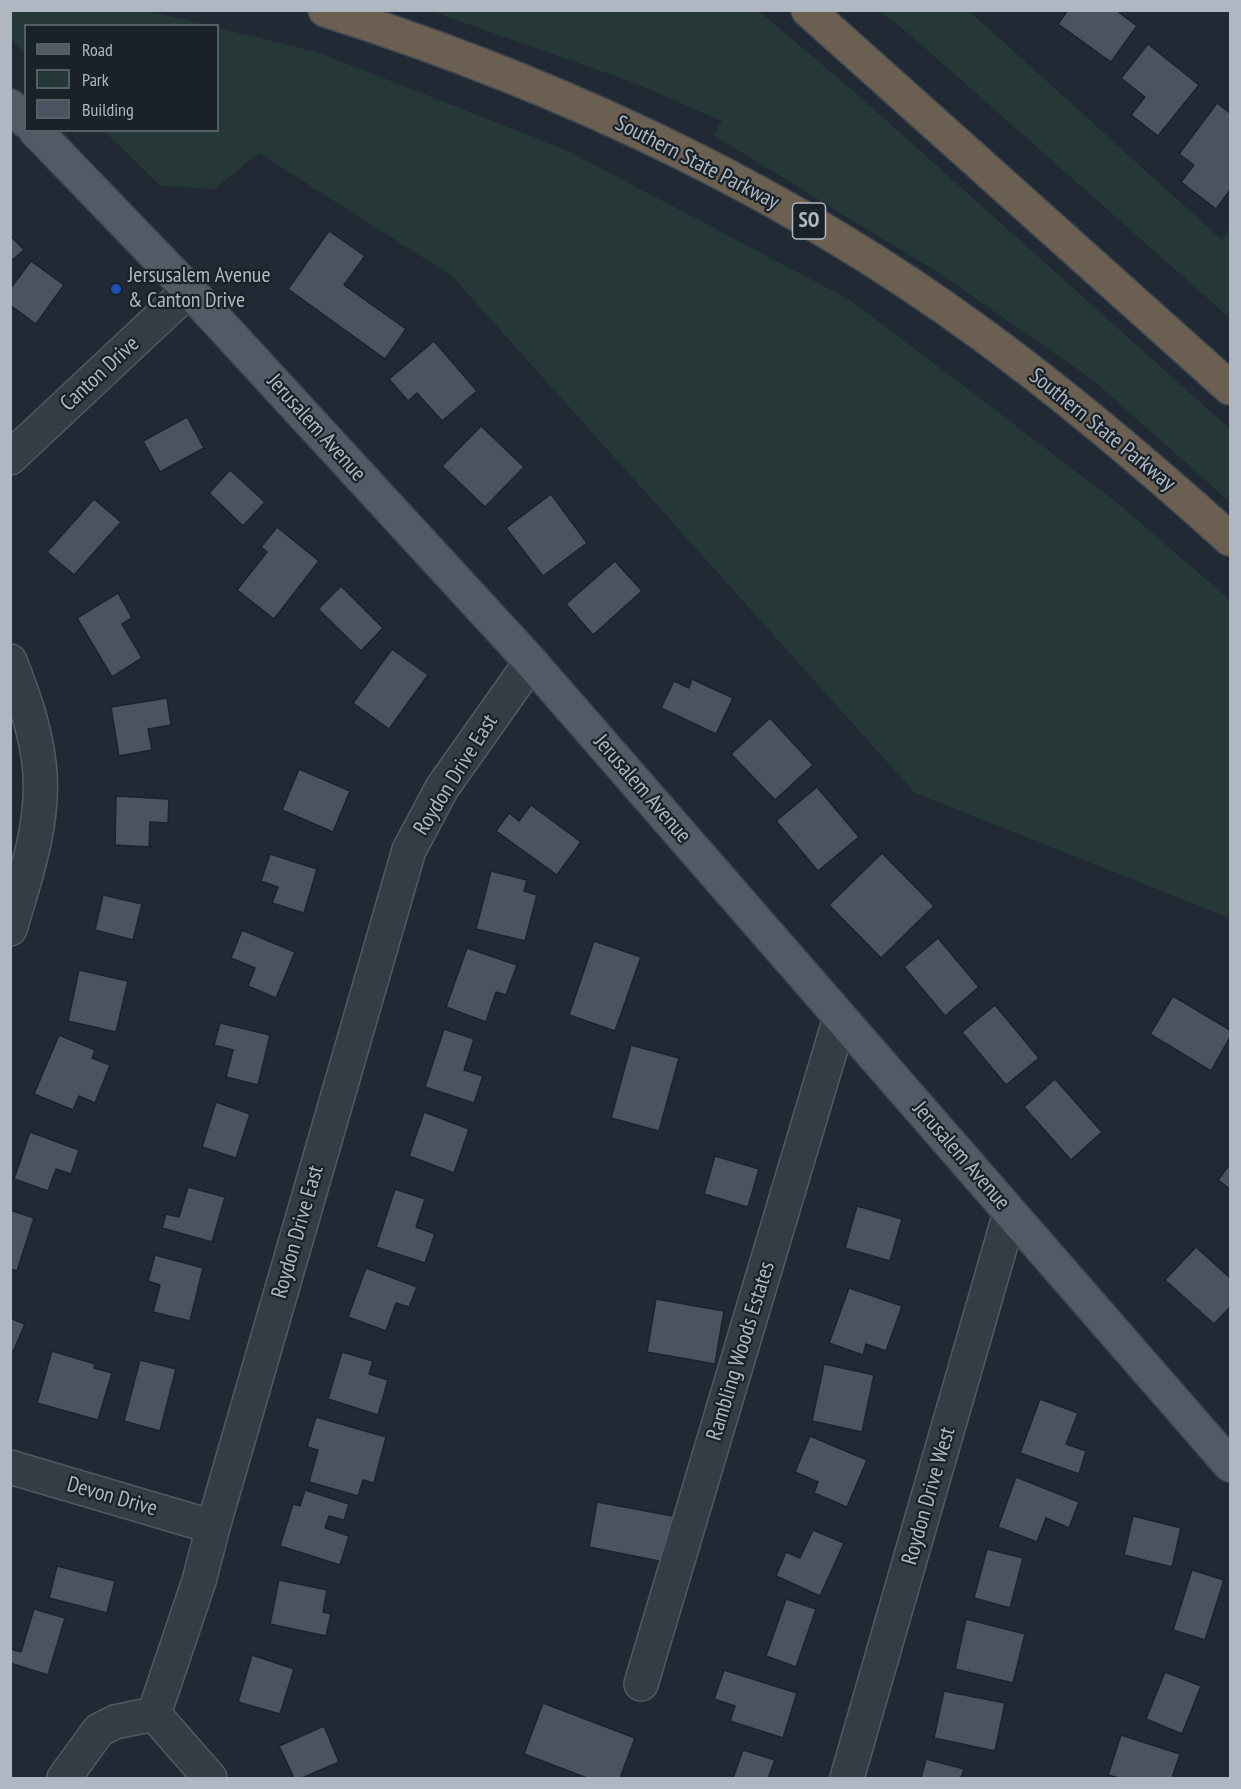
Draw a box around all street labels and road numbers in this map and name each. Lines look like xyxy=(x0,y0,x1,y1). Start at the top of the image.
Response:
street label: Southern State Parkway xyxy=(611,110,783,216)
road number: SO xyxy=(792,203,826,239)
street label: Canton Drive xyxy=(55,331,145,417)
street label: Southern State Parkway xyxy=(1024,363,1180,497)
street label: Jerusalem Avenue xyxy=(261,369,371,487)
street label: Roydon Drive East xyxy=(409,710,503,840)
street label: Jerusalem Avenue xyxy=(588,729,696,849)
street label: Jerusalem Avenue xyxy=(907,1096,1015,1216)
street label: Roydon Drive East xyxy=(266,1163,330,1301)
street label: Rambling Woods Estates xyxy=(701,1258,781,1444)
street label: Roydon Drive West xyxy=(897,1424,961,1568)
street label: Devon Drive xyxy=(64,1472,160,1522)

